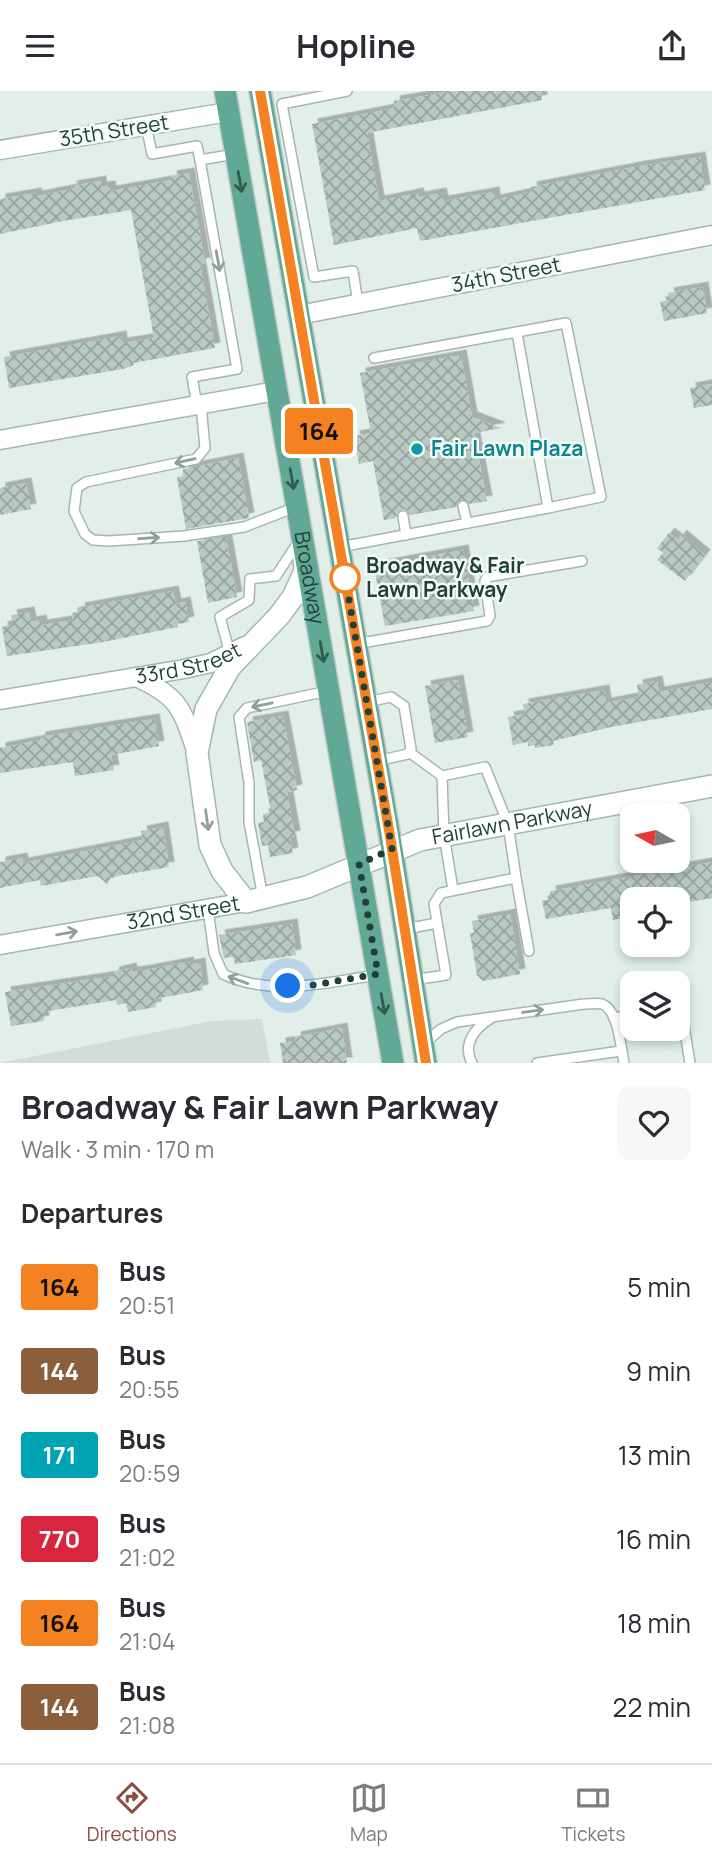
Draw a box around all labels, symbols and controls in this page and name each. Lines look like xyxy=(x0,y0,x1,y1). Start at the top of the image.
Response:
text: Hopline xyxy=(296,24,416,68)
icon: menu xyxy=(21,27,59,65)
icon: share xyxy=(653,27,691,65)
street label: 35th Street xyxy=(57,108,171,152)
one-way arrow xyxy=(234,170,247,193)
one-way arrow xyxy=(212,249,225,272)
street label: 34th Street xyxy=(449,250,563,298)
line badge: 164 xyxy=(279,408,359,454)
text: 164 xyxy=(299,414,339,447)
place label: Fair Lawn Plaza xyxy=(431,434,583,462)
marker: Fair Lawn Plaza xyxy=(409,441,425,457)
one-way arrow xyxy=(174,454,197,468)
one-way arrow xyxy=(286,467,299,490)
street label: Broadway xyxy=(288,529,332,627)
one-way arrow xyxy=(138,531,160,544)
place label: Broadway & Fair Lawn Parkway xyxy=(366,551,524,603)
marker: Broadway & Fair Lawn Parkway xyxy=(330,563,360,593)
street label: 33rd Street xyxy=(133,635,246,690)
one-way arrow xyxy=(316,641,329,663)
one-way arrow xyxy=(251,699,274,713)
street label: Fairlawn Parkway xyxy=(429,793,595,851)
north arrow xyxy=(620,803,690,873)
map controls xyxy=(620,803,690,1041)
one-way arrow xyxy=(201,809,214,831)
button: locate xyxy=(620,887,690,957)
street label: 32nd Street xyxy=(124,888,242,936)
one-way arrow xyxy=(55,926,78,939)
your location xyxy=(270,968,305,1003)
button: layers xyxy=(620,971,690,1041)
one-way arrow xyxy=(228,973,250,986)
one-way arrow xyxy=(377,992,390,1015)
one-way arrow xyxy=(521,1004,544,1017)
text: Broadway & Fair Lawn Parkway xyxy=(21,1084,499,1129)
button: heart xyxy=(617,1086,691,1160)
text: Walk · 3 min · 170 m xyxy=(21,1133,214,1165)
text: Departures xyxy=(21,1195,163,1231)
text: Bus xyxy=(119,1253,166,1289)
text: 5 min xyxy=(627,1269,691,1305)
text: 164 xyxy=(39,1270,80,1303)
text: 20:51 xyxy=(119,1289,175,1321)
text: Bus xyxy=(119,1337,166,1373)
text: 9 min xyxy=(626,1353,691,1389)
text: 144 xyxy=(40,1354,79,1387)
text: 20:55 xyxy=(119,1373,180,1405)
text: Bus xyxy=(119,1421,166,1457)
text: 13 min xyxy=(618,1437,691,1473)
text: 171 xyxy=(43,1438,76,1471)
text: 20:59 xyxy=(119,1457,181,1489)
text: Bus xyxy=(119,1505,166,1541)
text: 16 min xyxy=(616,1521,691,1557)
text: 770 xyxy=(39,1522,80,1555)
text: 21:02 xyxy=(119,1541,175,1573)
text: Bus xyxy=(119,1589,166,1625)
text: 18 min xyxy=(617,1605,691,1641)
text: 164 xyxy=(39,1606,80,1639)
text: 21:04 xyxy=(119,1625,176,1657)
text: Bus xyxy=(119,1673,166,1709)
text: 22 min xyxy=(613,1689,691,1725)
text: 144 xyxy=(40,1690,79,1723)
text: 21:08 xyxy=(119,1709,175,1741)
tab: Directions xyxy=(87,1779,177,1847)
tab: Map xyxy=(350,1779,388,1847)
tab: Tickets xyxy=(561,1779,625,1847)

